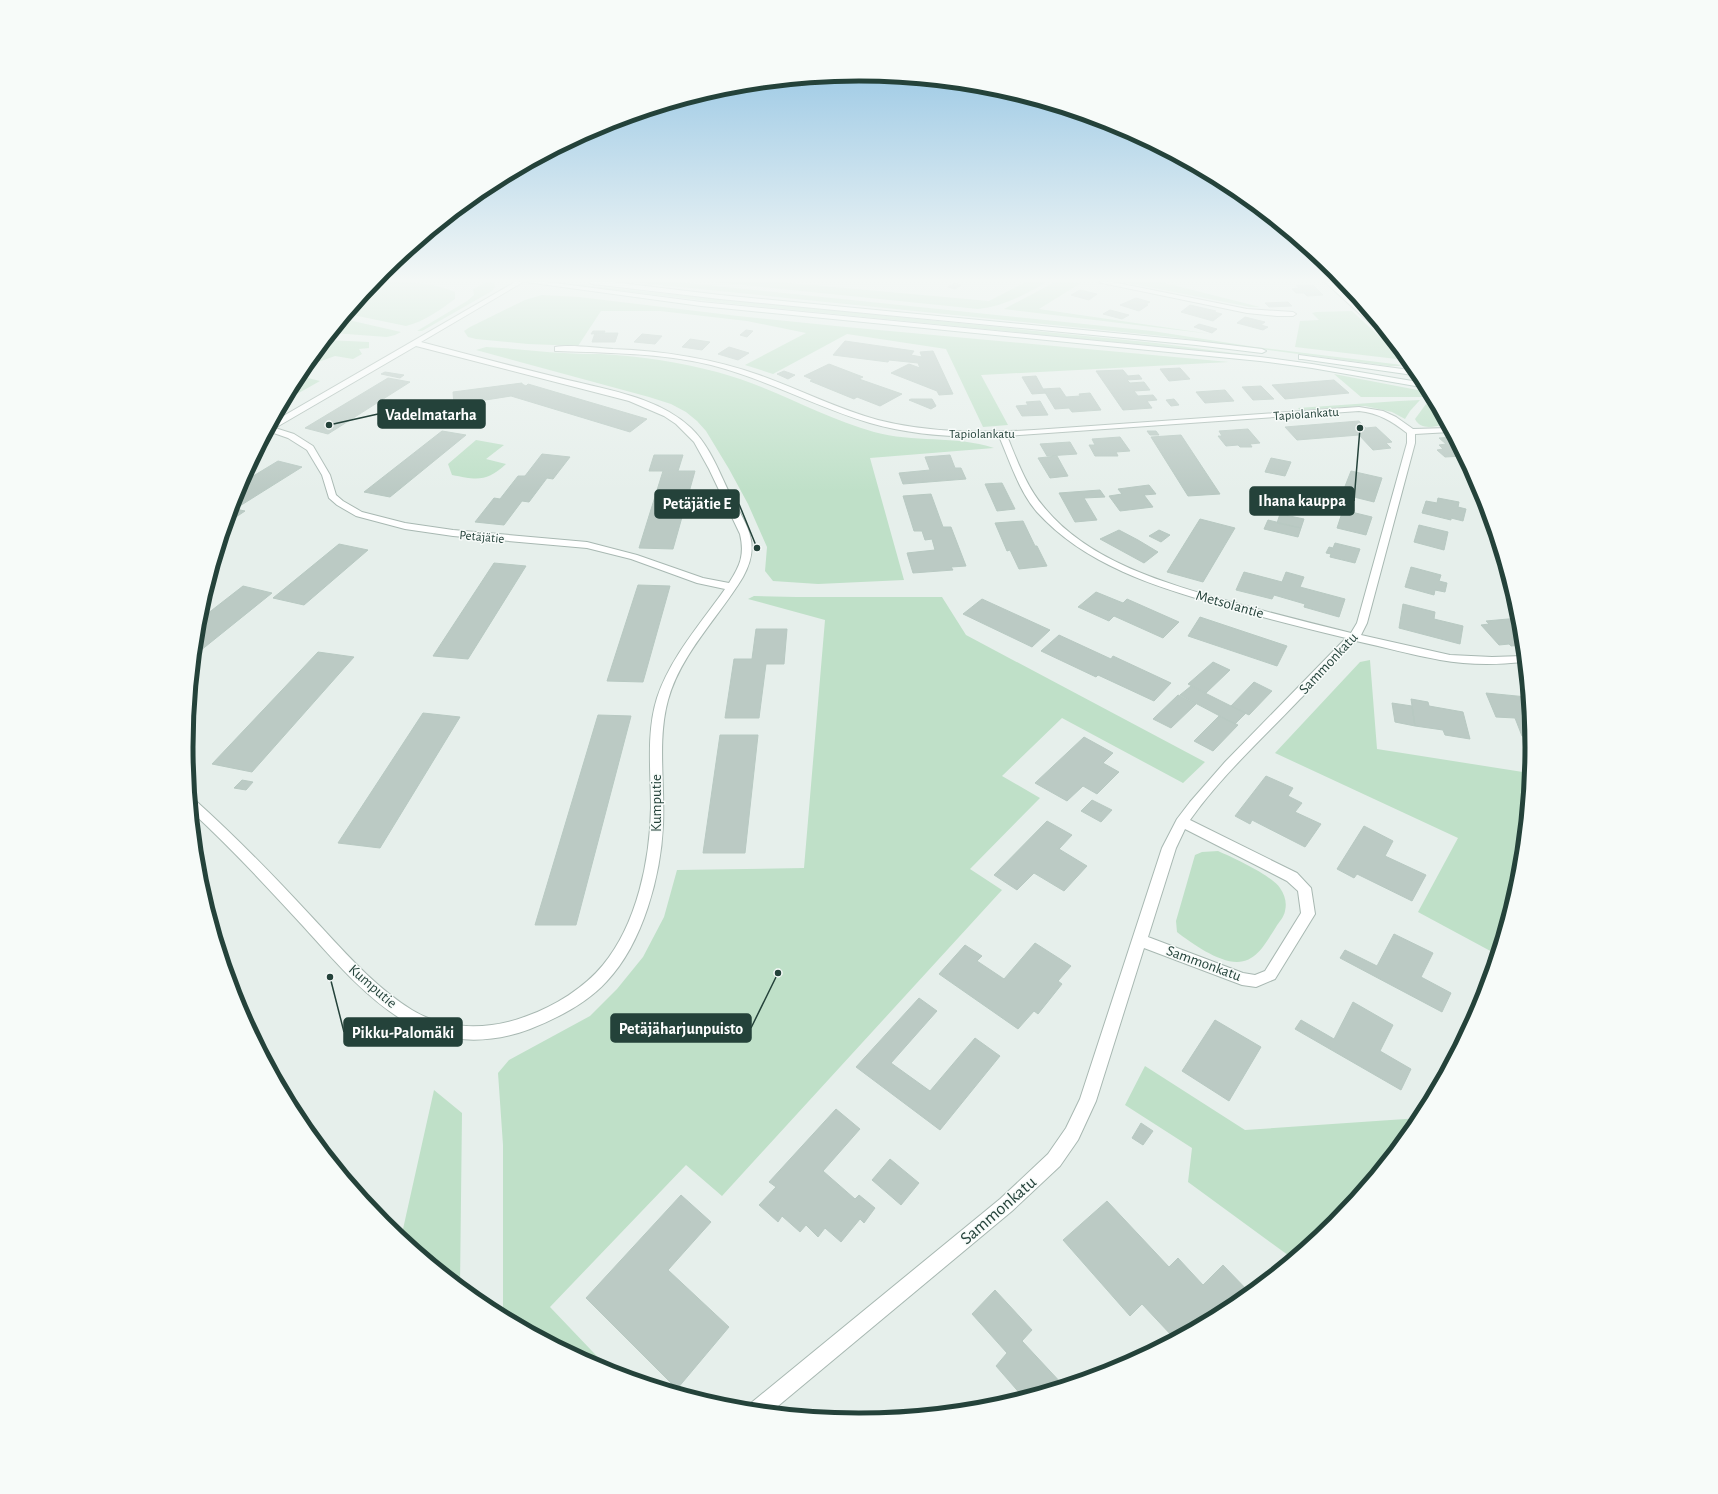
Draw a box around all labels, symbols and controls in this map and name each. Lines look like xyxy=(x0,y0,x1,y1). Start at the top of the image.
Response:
callout: Vadelmatarha xyxy=(378,400,485,428)
street label: Tapiolankatu xyxy=(1273,406,1340,423)
text: Vadelmatarha xyxy=(385,407,477,423)
street label: Tapiolankatu xyxy=(949,428,1015,441)
callout: Ihana kauppa xyxy=(1250,487,1354,515)
callout: Petäjätie E xyxy=(655,490,739,518)
text: Ihana kauppa xyxy=(1258,493,1346,509)
text: Petäjätie E xyxy=(663,496,731,513)
street label: Petäjätie xyxy=(459,529,505,546)
street label: Metsolantie xyxy=(1194,588,1266,621)
street label: Sammonkatu xyxy=(1296,629,1361,697)
street label: Kumputie xyxy=(649,774,664,832)
street label: Sammonkatu xyxy=(1164,943,1243,984)
street label: Kumputie xyxy=(346,962,400,1011)
callout: Petäjäharjunpuisto xyxy=(611,1014,751,1042)
callout: Pikku-Palomäki xyxy=(344,1018,462,1046)
text: Petäjäharjunpuisto xyxy=(619,1021,743,1038)
text: Pikku-Palomäki xyxy=(352,1025,454,1041)
street label: Sammonkatu xyxy=(957,1173,1040,1248)

